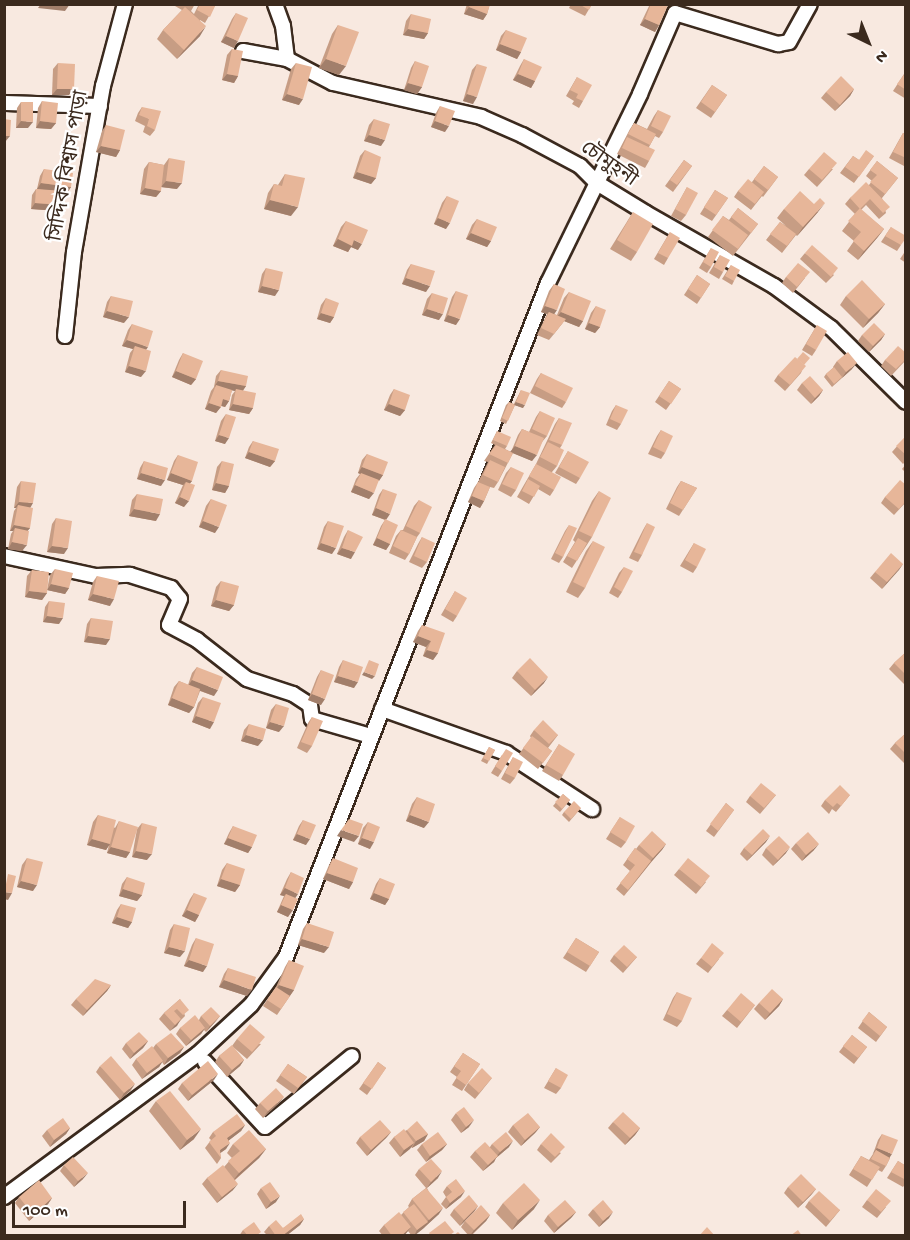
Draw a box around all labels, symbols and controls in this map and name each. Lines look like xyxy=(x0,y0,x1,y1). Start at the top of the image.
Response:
north arrow xyxy=(838,12,898,72)
text: N xyxy=(870,45,891,66)
street label: সিদ্দিক বিশ্বাস পাড়া xyxy=(45,89,95,243)
street label: চৌমুহনী xyxy=(575,137,641,193)
scale bar xyxy=(15,1189,189,1227)
text: 100 m xyxy=(23,1201,68,1222)

